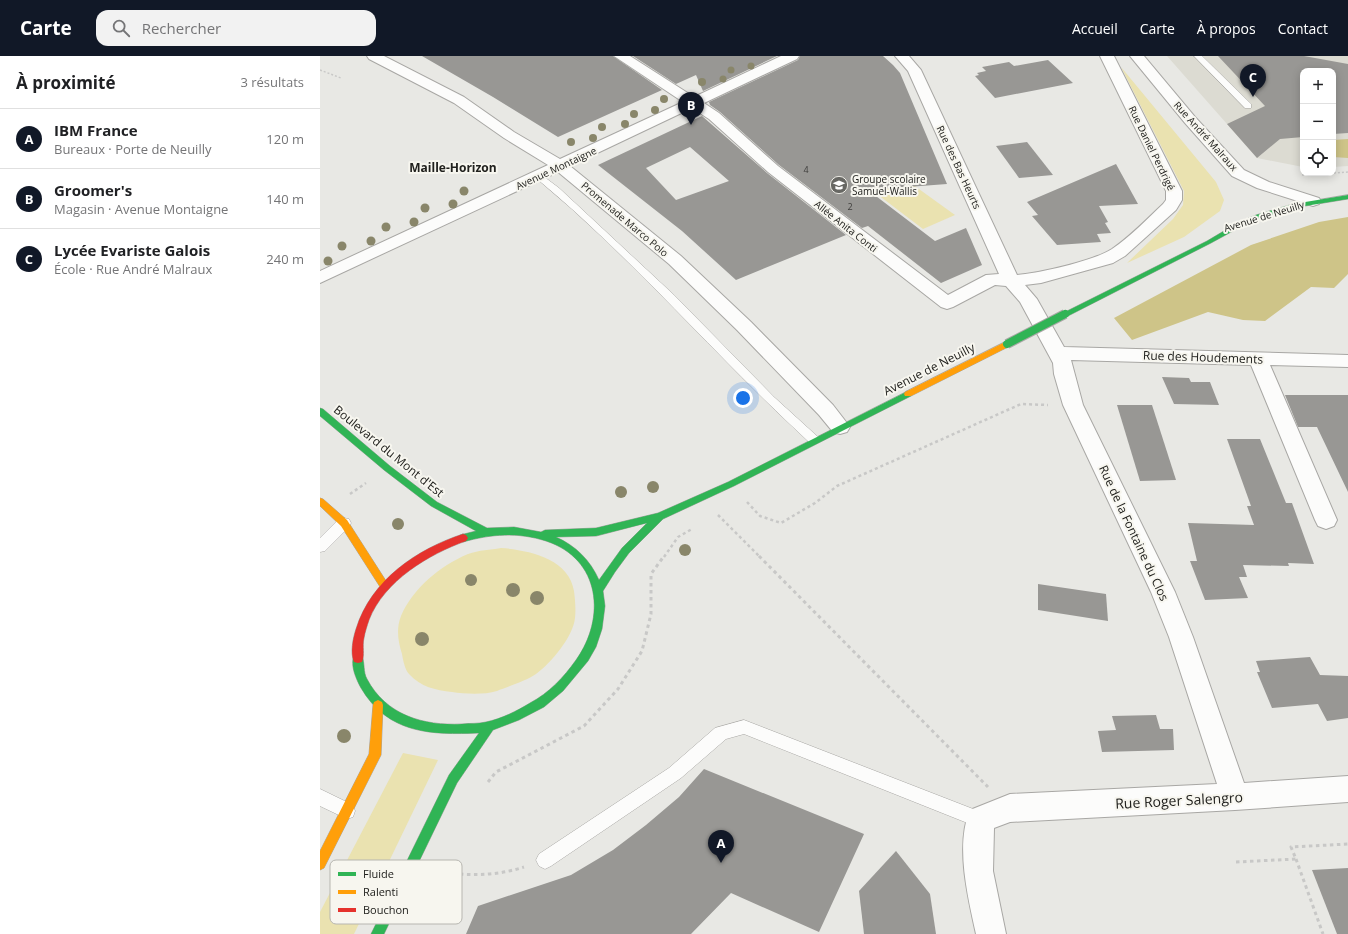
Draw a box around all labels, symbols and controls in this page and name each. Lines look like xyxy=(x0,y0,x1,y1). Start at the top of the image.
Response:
search box xyxy=(96,10,376,46)
text: Carte xyxy=(20,15,72,41)
icon: search xyxy=(110,17,132,39)
text: Rechercher xyxy=(142,18,221,38)
text: Accueil xyxy=(1072,19,1118,38)
text: Carte xyxy=(1140,19,1175,38)
text: À propos xyxy=(1197,19,1256,38)
text: Contact xyxy=(1278,19,1328,38)
pin: C xyxy=(1240,64,1266,97)
map controls xyxy=(1300,68,1336,176)
button: + xyxy=(1300,68,1336,104)
text: À proximité xyxy=(16,71,115,94)
text: 3 résultats xyxy=(240,73,304,91)
pin: B xyxy=(678,92,704,125)
street label: Rue André Malraux xyxy=(1171,98,1242,174)
street label: Rue Daniel Perdrigé xyxy=(1125,103,1179,193)
button: − xyxy=(1300,104,1336,140)
text: IBM France xyxy=(54,120,138,140)
street label: Rue des Bas Heurts xyxy=(934,123,985,211)
text: A xyxy=(25,130,33,148)
text: 120 m xyxy=(266,130,304,148)
text: Bureaux · Porte de Neuilly xyxy=(54,140,211,158)
button: locate xyxy=(1300,140,1336,176)
street label: Avenue Montaigne xyxy=(513,143,599,193)
district label: Maille-Horizon xyxy=(409,159,497,176)
house number: 4 xyxy=(803,163,809,176)
place label: Groupe scolaire Samuel-Wallis xyxy=(852,172,926,198)
school or university icon: Groupe scolaire Samuel-Wallis xyxy=(829,175,849,195)
street label: Promenade Marco Polo xyxy=(579,178,671,260)
text: Groomer's xyxy=(54,180,132,200)
text: B xyxy=(25,190,33,208)
text: 140 m xyxy=(266,190,304,208)
street label: Allée Anita Conti xyxy=(812,197,880,255)
street label: Avenue de Neuilly xyxy=(1222,197,1307,235)
text: Magasin · Avenue Montaigne xyxy=(54,200,228,218)
house number: 2 xyxy=(847,200,853,213)
text: Lycée Evariste Galois xyxy=(54,240,210,260)
text: C xyxy=(25,250,33,268)
text: 240 m xyxy=(266,250,304,268)
text: École · Rue André Malraux xyxy=(54,260,212,278)
street label: Avenue de Neuilly xyxy=(880,338,978,399)
street label: Rue des Houdements xyxy=(1143,346,1264,368)
your location xyxy=(733,388,753,408)
street label: Boulevard du Mont d'Est xyxy=(330,401,448,501)
street label: Rue de la Fontaine du Clos xyxy=(1095,462,1173,604)
street label: Rue Roger Salengro xyxy=(1115,787,1243,813)
pin: A xyxy=(708,830,734,863)
legend xyxy=(330,860,462,924)
text: Fluide xyxy=(363,866,394,881)
text: Ralenti xyxy=(363,884,398,899)
text: Bouchon xyxy=(363,902,409,917)

